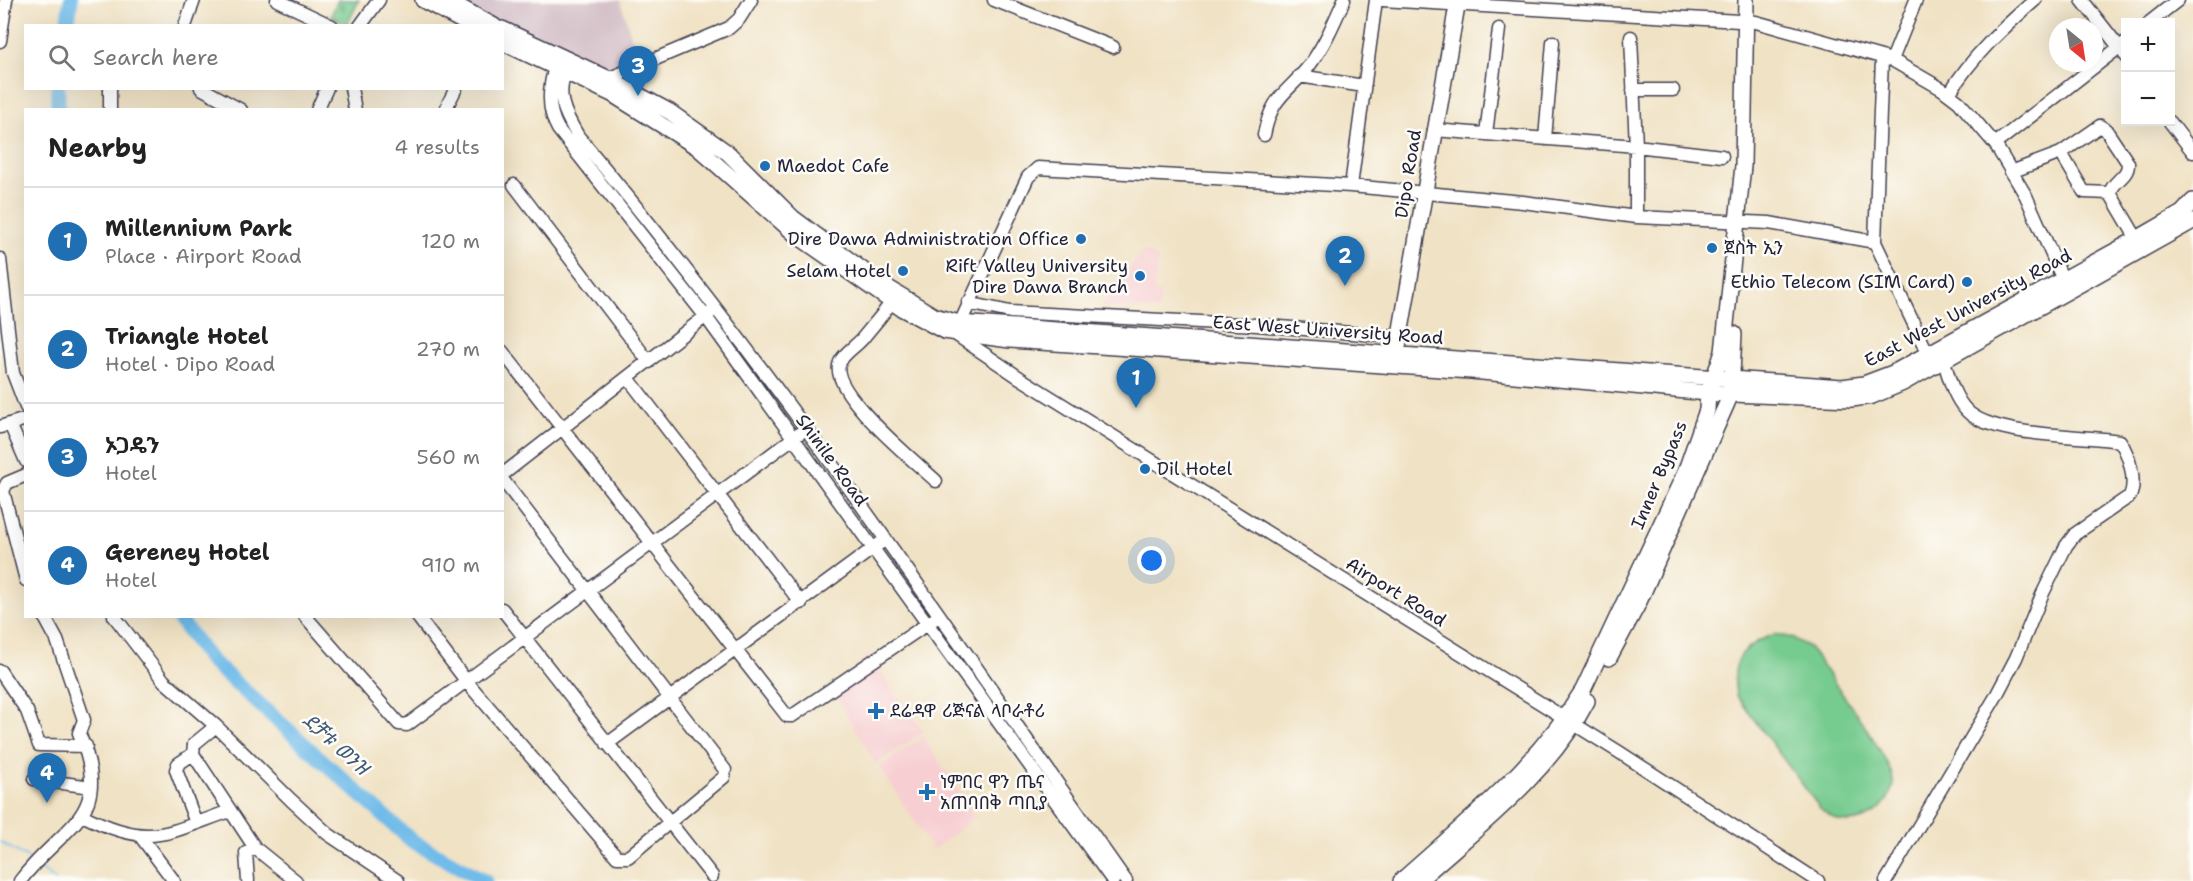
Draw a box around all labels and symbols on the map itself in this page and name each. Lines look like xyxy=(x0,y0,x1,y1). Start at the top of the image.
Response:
north arrow xyxy=(2049,18,2103,72)
pin: 3 xyxy=(618,46,658,96)
street label: Dipo Road xyxy=(1389,128,1427,220)
place label: Maedot Cafe xyxy=(777,154,889,178)
marker: Maedot Cafe xyxy=(758,159,772,173)
place label: Dire Dawa Administration Office xyxy=(788,227,1069,251)
marker: Dire Dawa Administration Office xyxy=(1074,232,1088,246)
pin: 2 xyxy=(1326,236,1364,286)
place label: ጀስት ኢን xyxy=(1724,236,1783,260)
marker: ጀስት ኢን xyxy=(1705,241,1719,255)
street label: East West University Road xyxy=(1860,243,2076,373)
place label: Rift Valley University Dire Dawa Branch xyxy=(946,254,1128,299)
place label: Selam Hotel xyxy=(786,259,892,283)
marker: Selam Hotel xyxy=(896,264,910,278)
marker: Rift Valley University Dire Dawa Branch xyxy=(1133,269,1147,283)
place label: Ethio Telecom (SIM Card) xyxy=(1731,270,1955,294)
marker: Ethio Telecom (SIM Card) xyxy=(1960,275,1974,289)
street label: East West University Road xyxy=(1212,310,1444,350)
pin: 1 xyxy=(1116,358,1156,408)
street label: Shinile Road xyxy=(790,409,874,511)
street label: Inner Bypass xyxy=(1625,417,1693,533)
place label: Dil Hotel xyxy=(1157,457,1233,481)
marker: Dil Hotel xyxy=(1138,462,1152,476)
your location xyxy=(1137,546,1166,575)
street label: Airport Road xyxy=(1341,552,1451,632)
place label: ደሬዳዋ ሪጅናል ላቦራቶሪ xyxy=(890,699,1045,723)
marker: ደሬዳዋ ሪጅናል ላቦራቶሪ xyxy=(867,702,885,720)
water label: ደቻቱ ወንዝ xyxy=(297,707,377,782)
pin: 4 xyxy=(28,754,66,803)
place label: ነምበር ዋን ጤና አጠባበቅ ጣቢያ xyxy=(940,770,1048,815)
marker: ነምበር ዋን ጤና አጠባበቅ ጣቢያ xyxy=(918,783,936,801)

